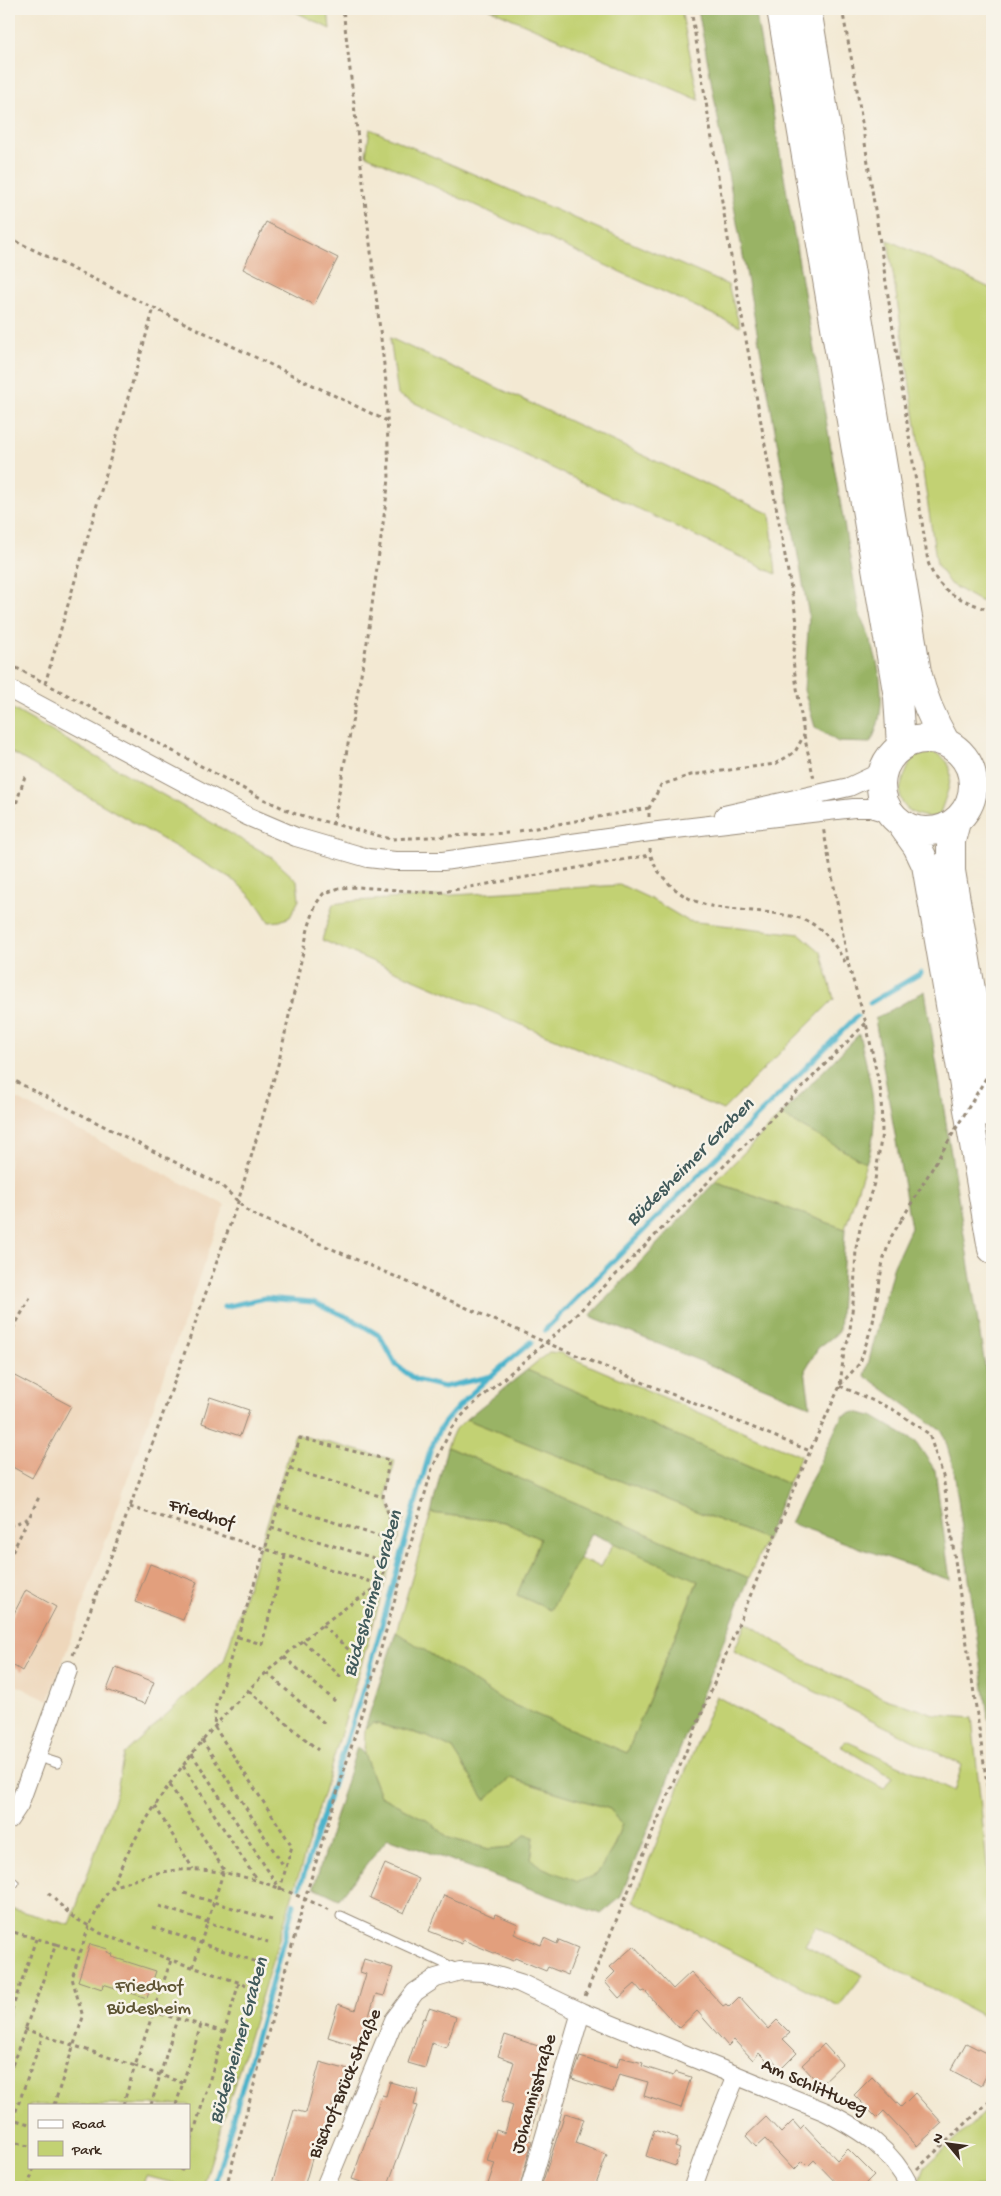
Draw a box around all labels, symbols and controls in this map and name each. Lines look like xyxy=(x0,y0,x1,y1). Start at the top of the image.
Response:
water label: Büdesheimer Graben xyxy=(622,1094,760,1232)
street label: Friedhof xyxy=(164,1494,239,1536)
water label: Büdesheimer Graben xyxy=(339,1508,409,1680)
water label: Büdesheimer Graben xyxy=(205,1955,275,2127)
park label: Friedhof Büdesheim xyxy=(106,1976,192,2021)
street label: Bischof-Brück-Straße xyxy=(304,2005,388,2163)
street label: Johannisstraße xyxy=(507,2031,563,2156)
street label: Am Schlittweg xyxy=(757,2054,871,2122)
legend xyxy=(28,2104,190,2168)
text: Road xyxy=(72,2116,106,2134)
north arrow xyxy=(924,2118,974,2168)
text: N xyxy=(929,2131,948,2147)
text: Park xyxy=(71,2142,102,2160)

